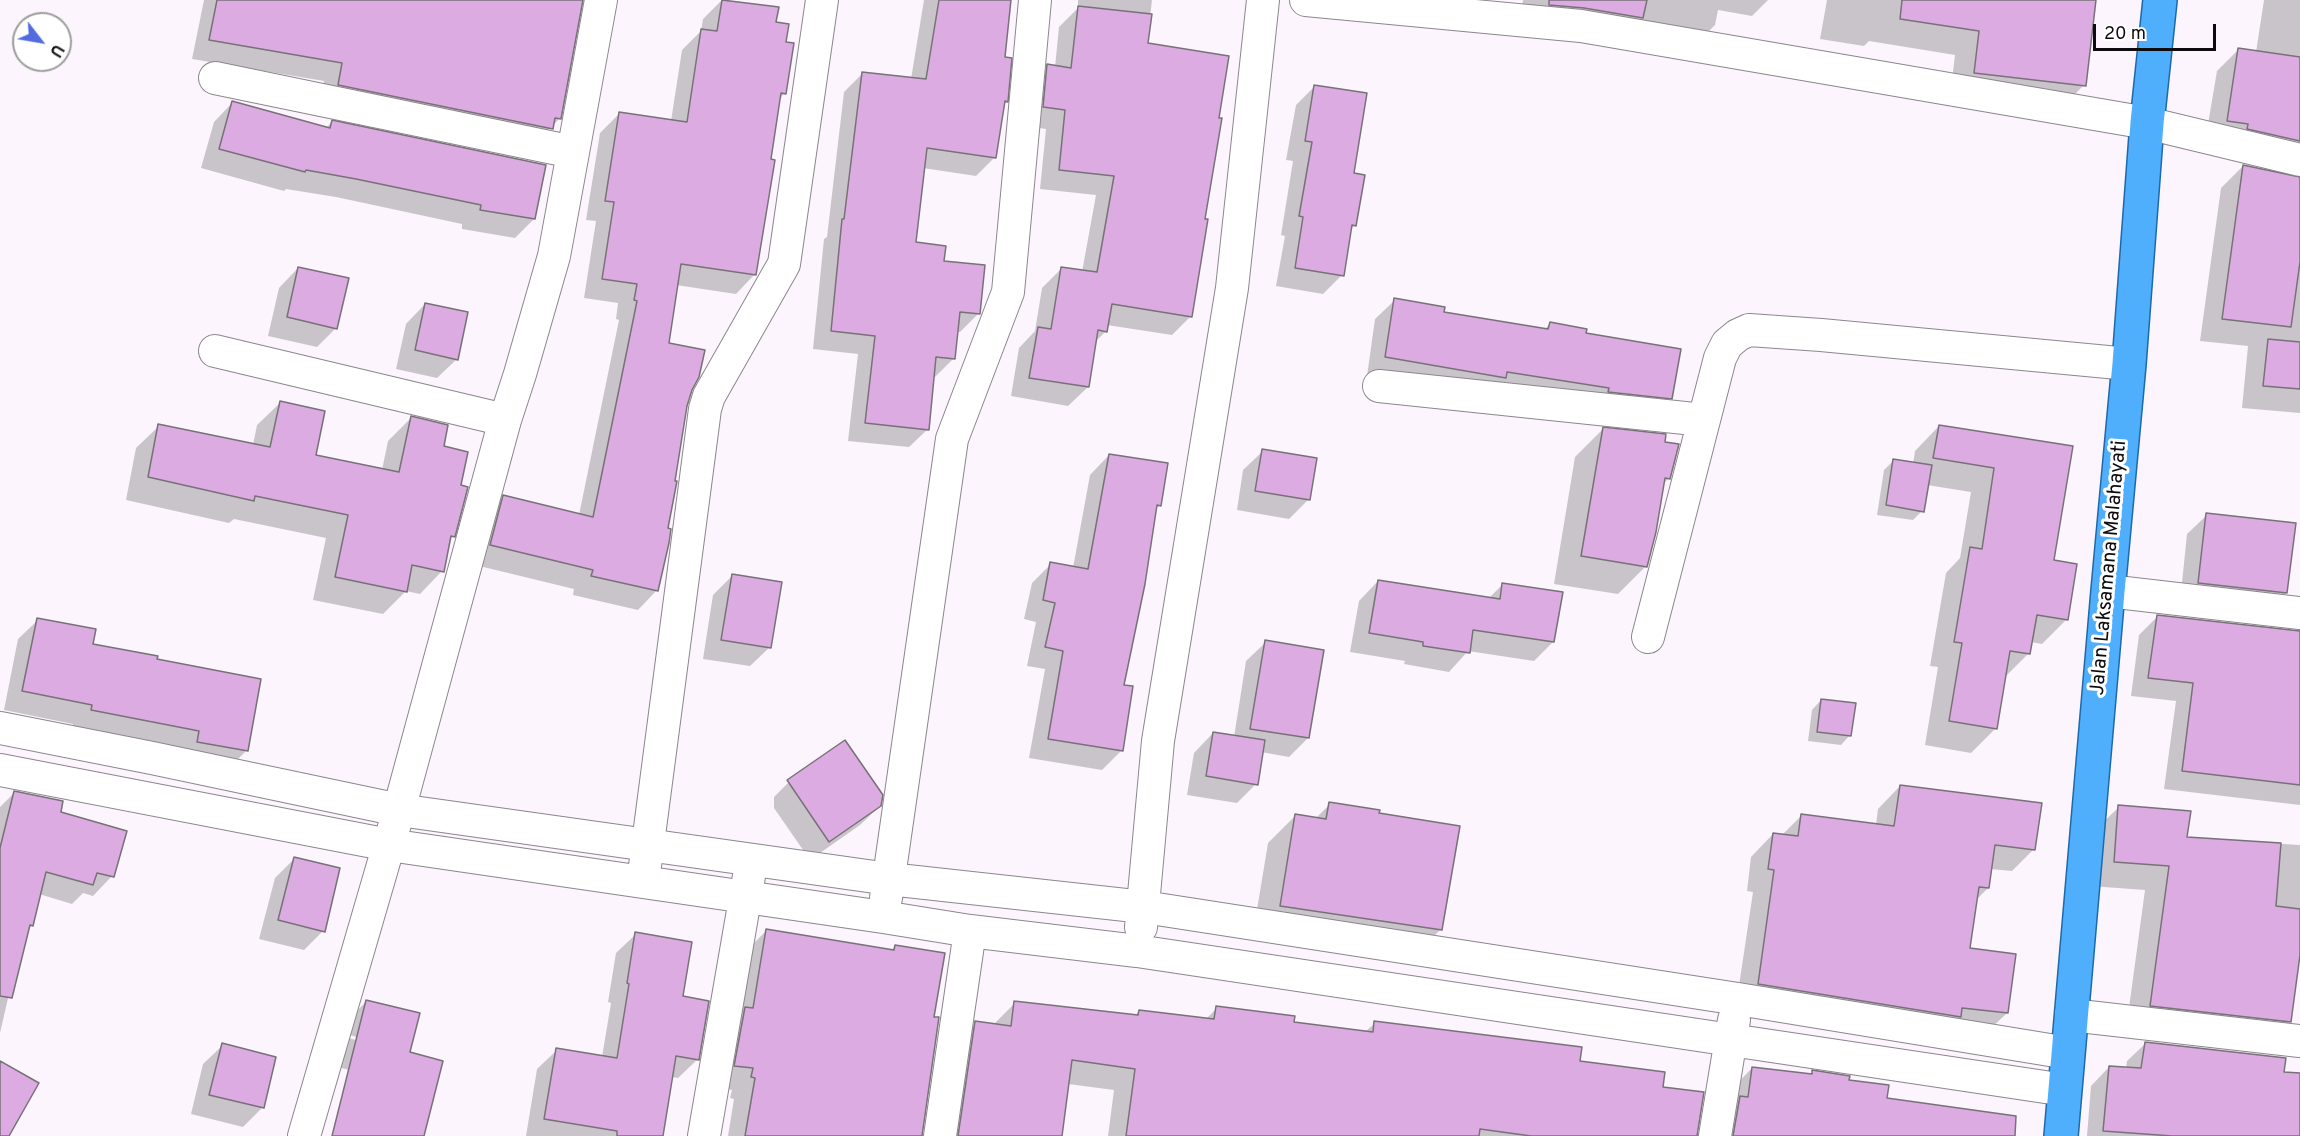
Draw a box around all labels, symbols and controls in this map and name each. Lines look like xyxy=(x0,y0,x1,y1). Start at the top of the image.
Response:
north arrow xyxy=(12,12,72,72)
scale bar xyxy=(2096,12,2219,50)
text: 20 m xyxy=(2104,23,2146,46)
text: U xyxy=(44,40,67,60)
street label: Jalan Laksamana Malahayati xyxy=(2087,439,2133,697)

